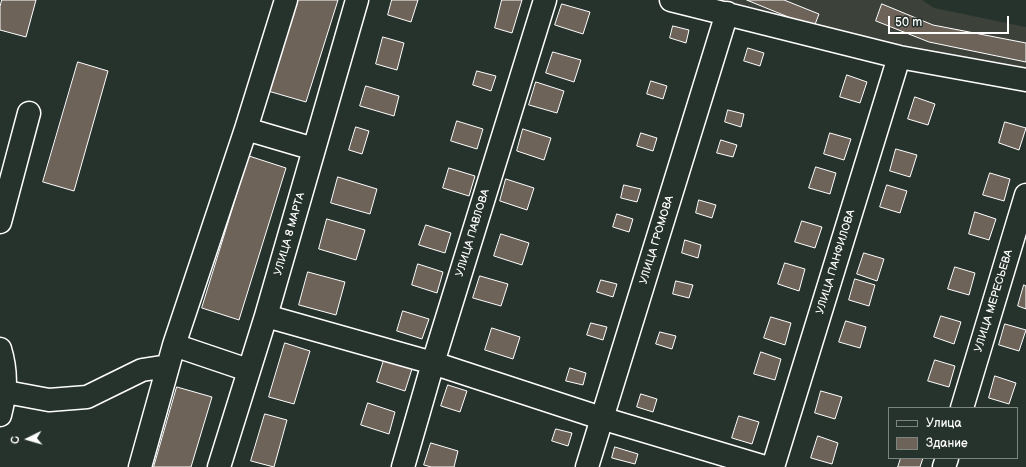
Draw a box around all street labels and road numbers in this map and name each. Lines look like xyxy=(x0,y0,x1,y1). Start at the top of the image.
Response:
street label: УЛИЦА ПАВЛОВА xyxy=(453,188,493,278)
street label: УЛИЦА 8 МАРТА xyxy=(272,191,308,277)
street label: УЛИЦА ГРОМОВА xyxy=(637,194,677,286)
street label: УЛИЦА ПАНФИЛОВА xyxy=(814,208,858,316)
street label: УЛИЦА МЕРЕСЬЕВА xyxy=(972,248,1016,354)

